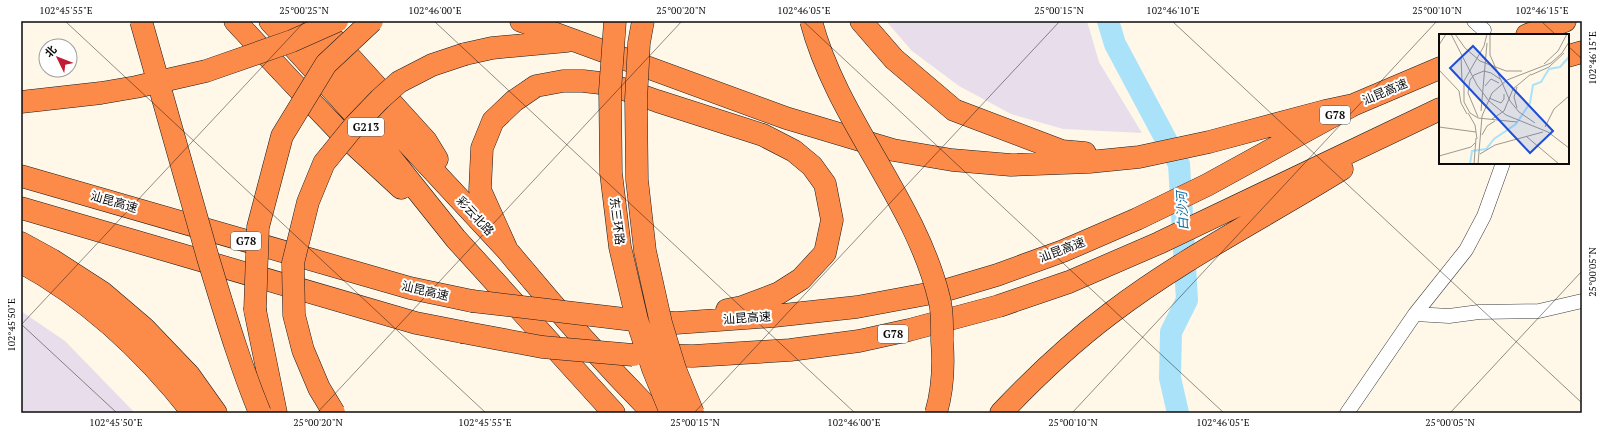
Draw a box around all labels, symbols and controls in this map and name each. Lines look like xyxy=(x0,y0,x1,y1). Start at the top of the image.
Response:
text: 102°45'55"E xyxy=(39,4,93,17)
text: 25°00'25"N xyxy=(279,4,329,17)
text: 102°46'00"E xyxy=(408,4,462,17)
text: 25°00'20"N xyxy=(656,4,706,17)
text: 102°46'05"E xyxy=(777,4,831,17)
text: 25°00'15"N xyxy=(1034,4,1084,17)
text: 102°46'10"E xyxy=(1146,4,1200,17)
text: 25°00'10"N xyxy=(1412,4,1462,17)
text: 102°46'15"E xyxy=(1515,4,1569,17)
text: 102°46'15"E xyxy=(1586,31,1599,85)
inset map xyxy=(1439,34,1569,164)
north arrow xyxy=(38,38,78,78)
text: 北 xyxy=(42,42,60,60)
street label: 汕昆高速 xyxy=(1360,75,1410,108)
road number: G78 xyxy=(1320,106,1350,124)
road number: G213 xyxy=(348,118,384,136)
street label: 汕昆高速 xyxy=(89,188,139,215)
water label: 白沙河 xyxy=(1172,188,1192,231)
street label: 彩云北路 xyxy=(454,193,497,238)
street label: 东三环路 xyxy=(607,196,628,246)
road number: G78 xyxy=(231,232,261,250)
street label: 汕昆高速 xyxy=(1037,234,1087,265)
text: 25°00'05"N xyxy=(1586,247,1599,297)
street label: 汕昆高速 xyxy=(400,278,450,303)
text: 102°45'50"E xyxy=(5,298,18,352)
street label: 汕昆高速 xyxy=(722,308,771,327)
road number: G78 xyxy=(878,325,908,343)
text: 102°45'50"E xyxy=(89,416,143,429)
text: 25°00'20"N xyxy=(293,416,343,429)
text: 102°45'55"E xyxy=(458,416,512,429)
text: 25°00'15"N xyxy=(670,416,720,429)
text: 102°46'00"E xyxy=(827,416,881,429)
text: 25°00'10"N xyxy=(1048,416,1098,429)
text: 102°46'05"E xyxy=(1196,416,1250,429)
text: 25°00'05"N xyxy=(1425,416,1475,429)

